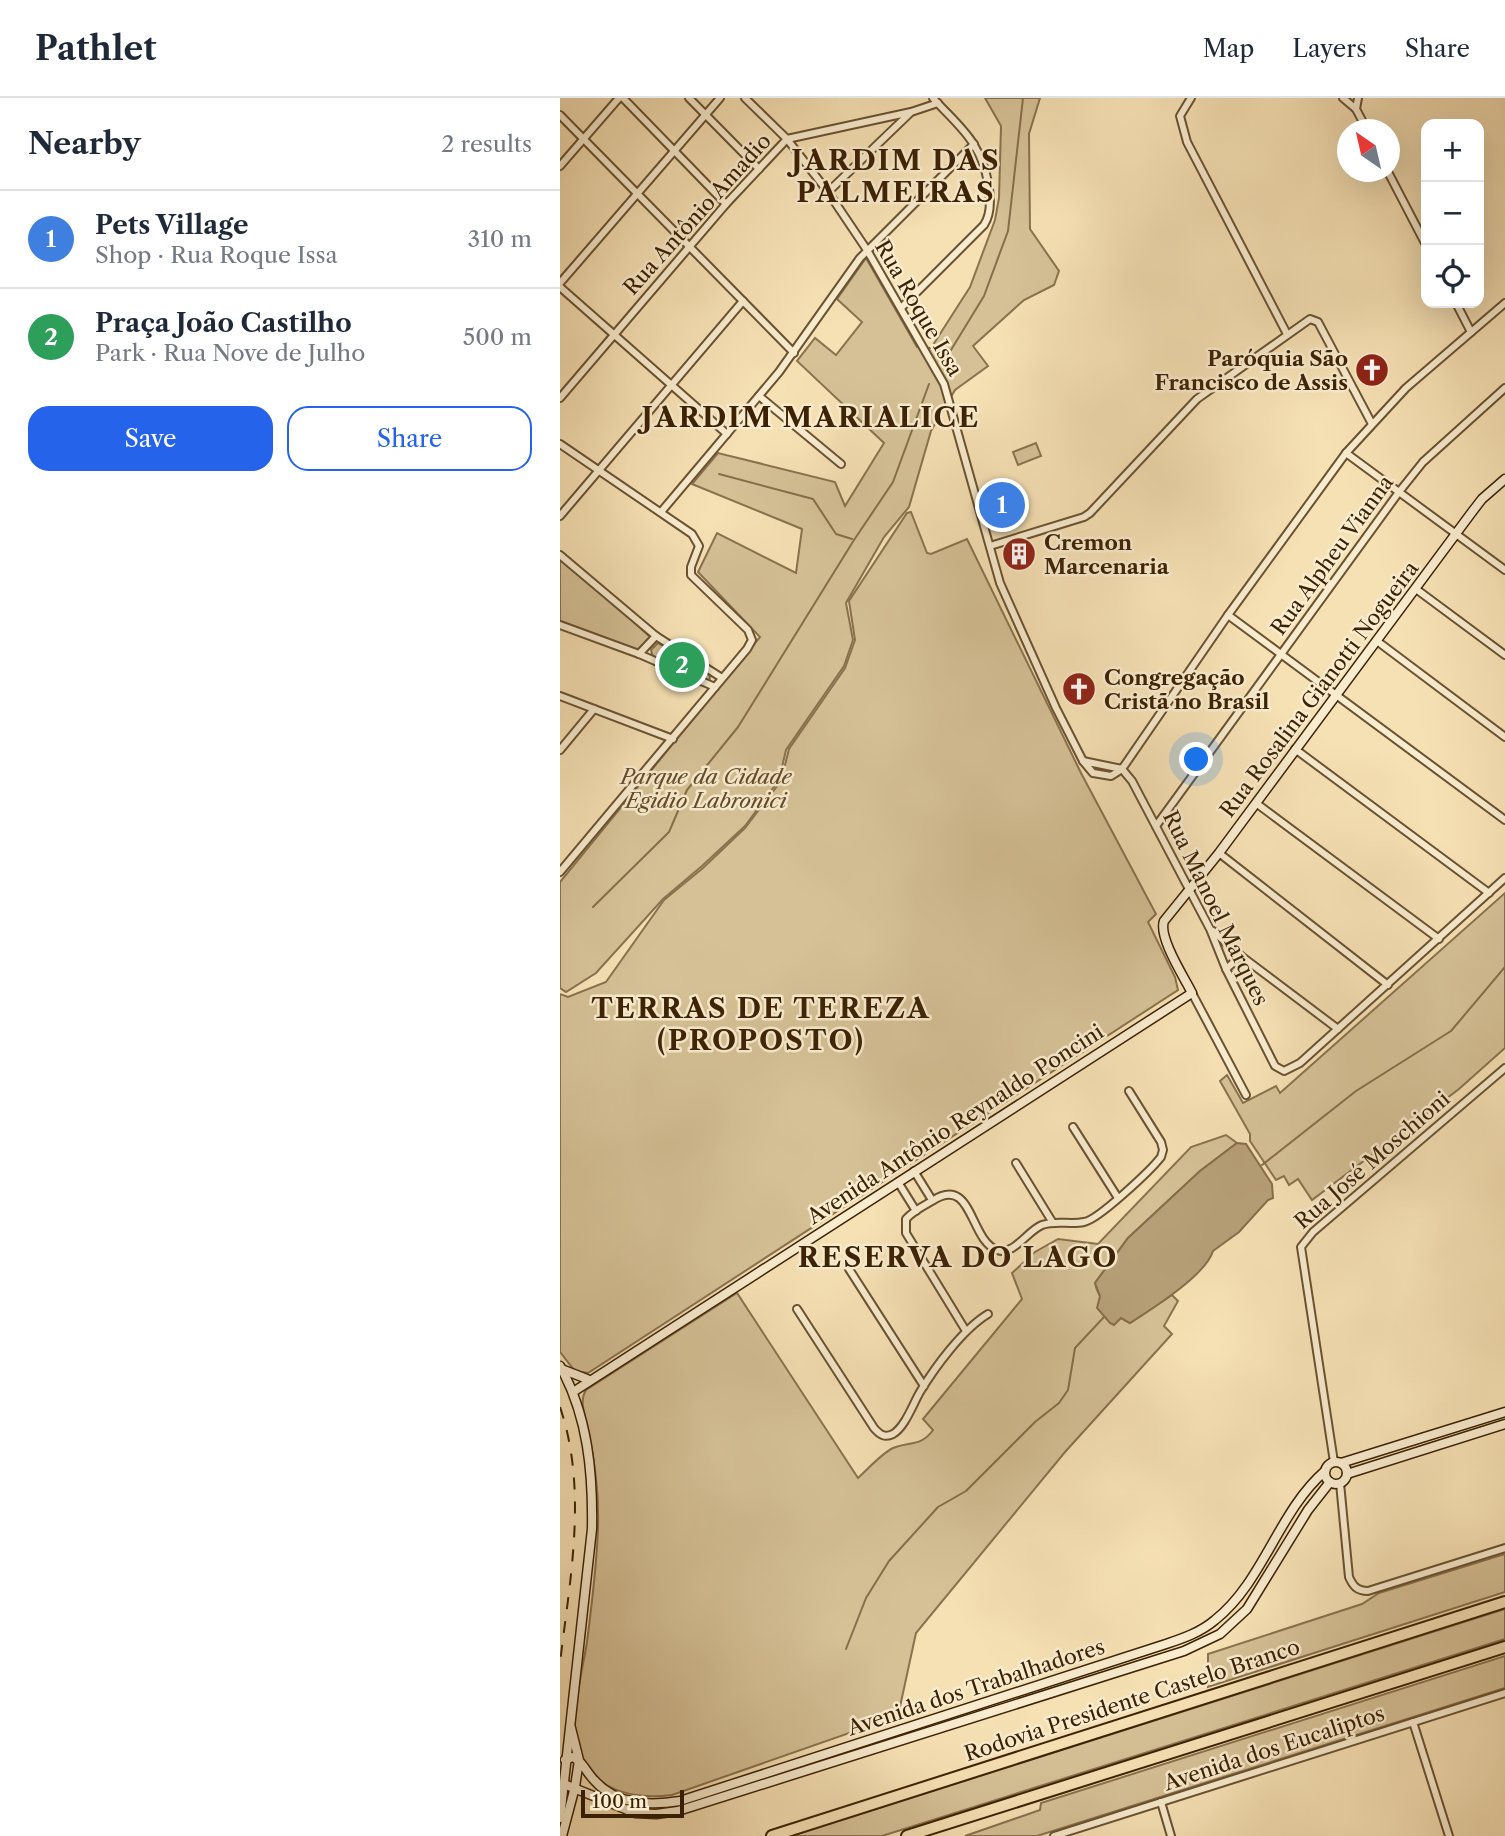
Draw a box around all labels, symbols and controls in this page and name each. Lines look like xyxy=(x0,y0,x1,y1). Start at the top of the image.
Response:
text: Pathlet xyxy=(35,28,157,69)
text: Map xyxy=(1203,34,1254,63)
text: Layers xyxy=(1292,34,1367,63)
text: Share xyxy=(1405,34,1470,63)
north arrow xyxy=(1337,119,1400,182)
map controls xyxy=(1421,119,1484,308)
button: + xyxy=(1421,119,1484,182)
text: Nearby xyxy=(28,125,141,162)
street label: Rua Antônio Amadio xyxy=(618,128,776,300)
text: 2 results xyxy=(441,130,532,158)
district label: JARDIM DAS PALMEIRAS xyxy=(786,143,1001,209)
button: − xyxy=(1421,182,1484,245)
text: Pets Village xyxy=(95,209,249,241)
text: 1 xyxy=(46,225,56,253)
text: 310 m xyxy=(468,225,532,253)
street label: Rua Roque Issa xyxy=(870,236,969,381)
text: Shop · Rua Roque Issa xyxy=(95,241,338,269)
button: locate xyxy=(1421,245,1484,308)
text: Praça João Castilho xyxy=(95,307,352,339)
text: 2 xyxy=(44,323,58,351)
text: 500 m xyxy=(463,323,532,351)
text: Park · Rua Nove de Julho xyxy=(95,339,365,367)
place label: Paróquia São Francisco de Assis xyxy=(1154,346,1348,395)
church icon: Paróquia São Francisco de Assis xyxy=(1353,351,1391,389)
district label: JARDIM MARIALICE xyxy=(637,400,980,434)
button: Save xyxy=(28,406,273,471)
button: Share xyxy=(287,406,532,471)
street label: Rua Alpheu Vianna xyxy=(1266,470,1399,640)
pin: 1 xyxy=(979,479,1025,531)
place label: Cremon Marcenaria xyxy=(1044,530,1170,579)
building icon: Cremon Marcenaria xyxy=(1000,535,1038,573)
street label: Rua Rosalina Gianotti Nogueira xyxy=(1214,555,1424,822)
pin: 2 xyxy=(659,639,705,691)
place label: Congregação Cristã no Brasil xyxy=(1104,665,1269,714)
church icon: Congregação Cristã no Brasil xyxy=(1060,670,1098,708)
your location xyxy=(1179,742,1213,776)
park label: Parque da Cidade Egidio Labronici xyxy=(618,764,792,813)
street label: Rua Manoel Marques xyxy=(1158,807,1274,1009)
district label: TERRAS DE TEREZA (PROPOSTO) xyxy=(591,991,931,1057)
street label: Avenida Antônio Reynaldo Poncini xyxy=(801,1019,1108,1230)
street label: Rua José Moschioni xyxy=(1289,1086,1455,1234)
district label: RESERVA DO LAGO xyxy=(798,1240,1118,1274)
street label: Avenida dos Trabalhadores xyxy=(843,1634,1108,1741)
street label: Rodovia Presidente Castelo Branco xyxy=(961,1634,1303,1766)
street label: Avenida dos Eucaliptos xyxy=(1160,1700,1387,1796)
scale bar xyxy=(581,1787,684,1819)
text: 100 m xyxy=(592,1790,647,1813)

